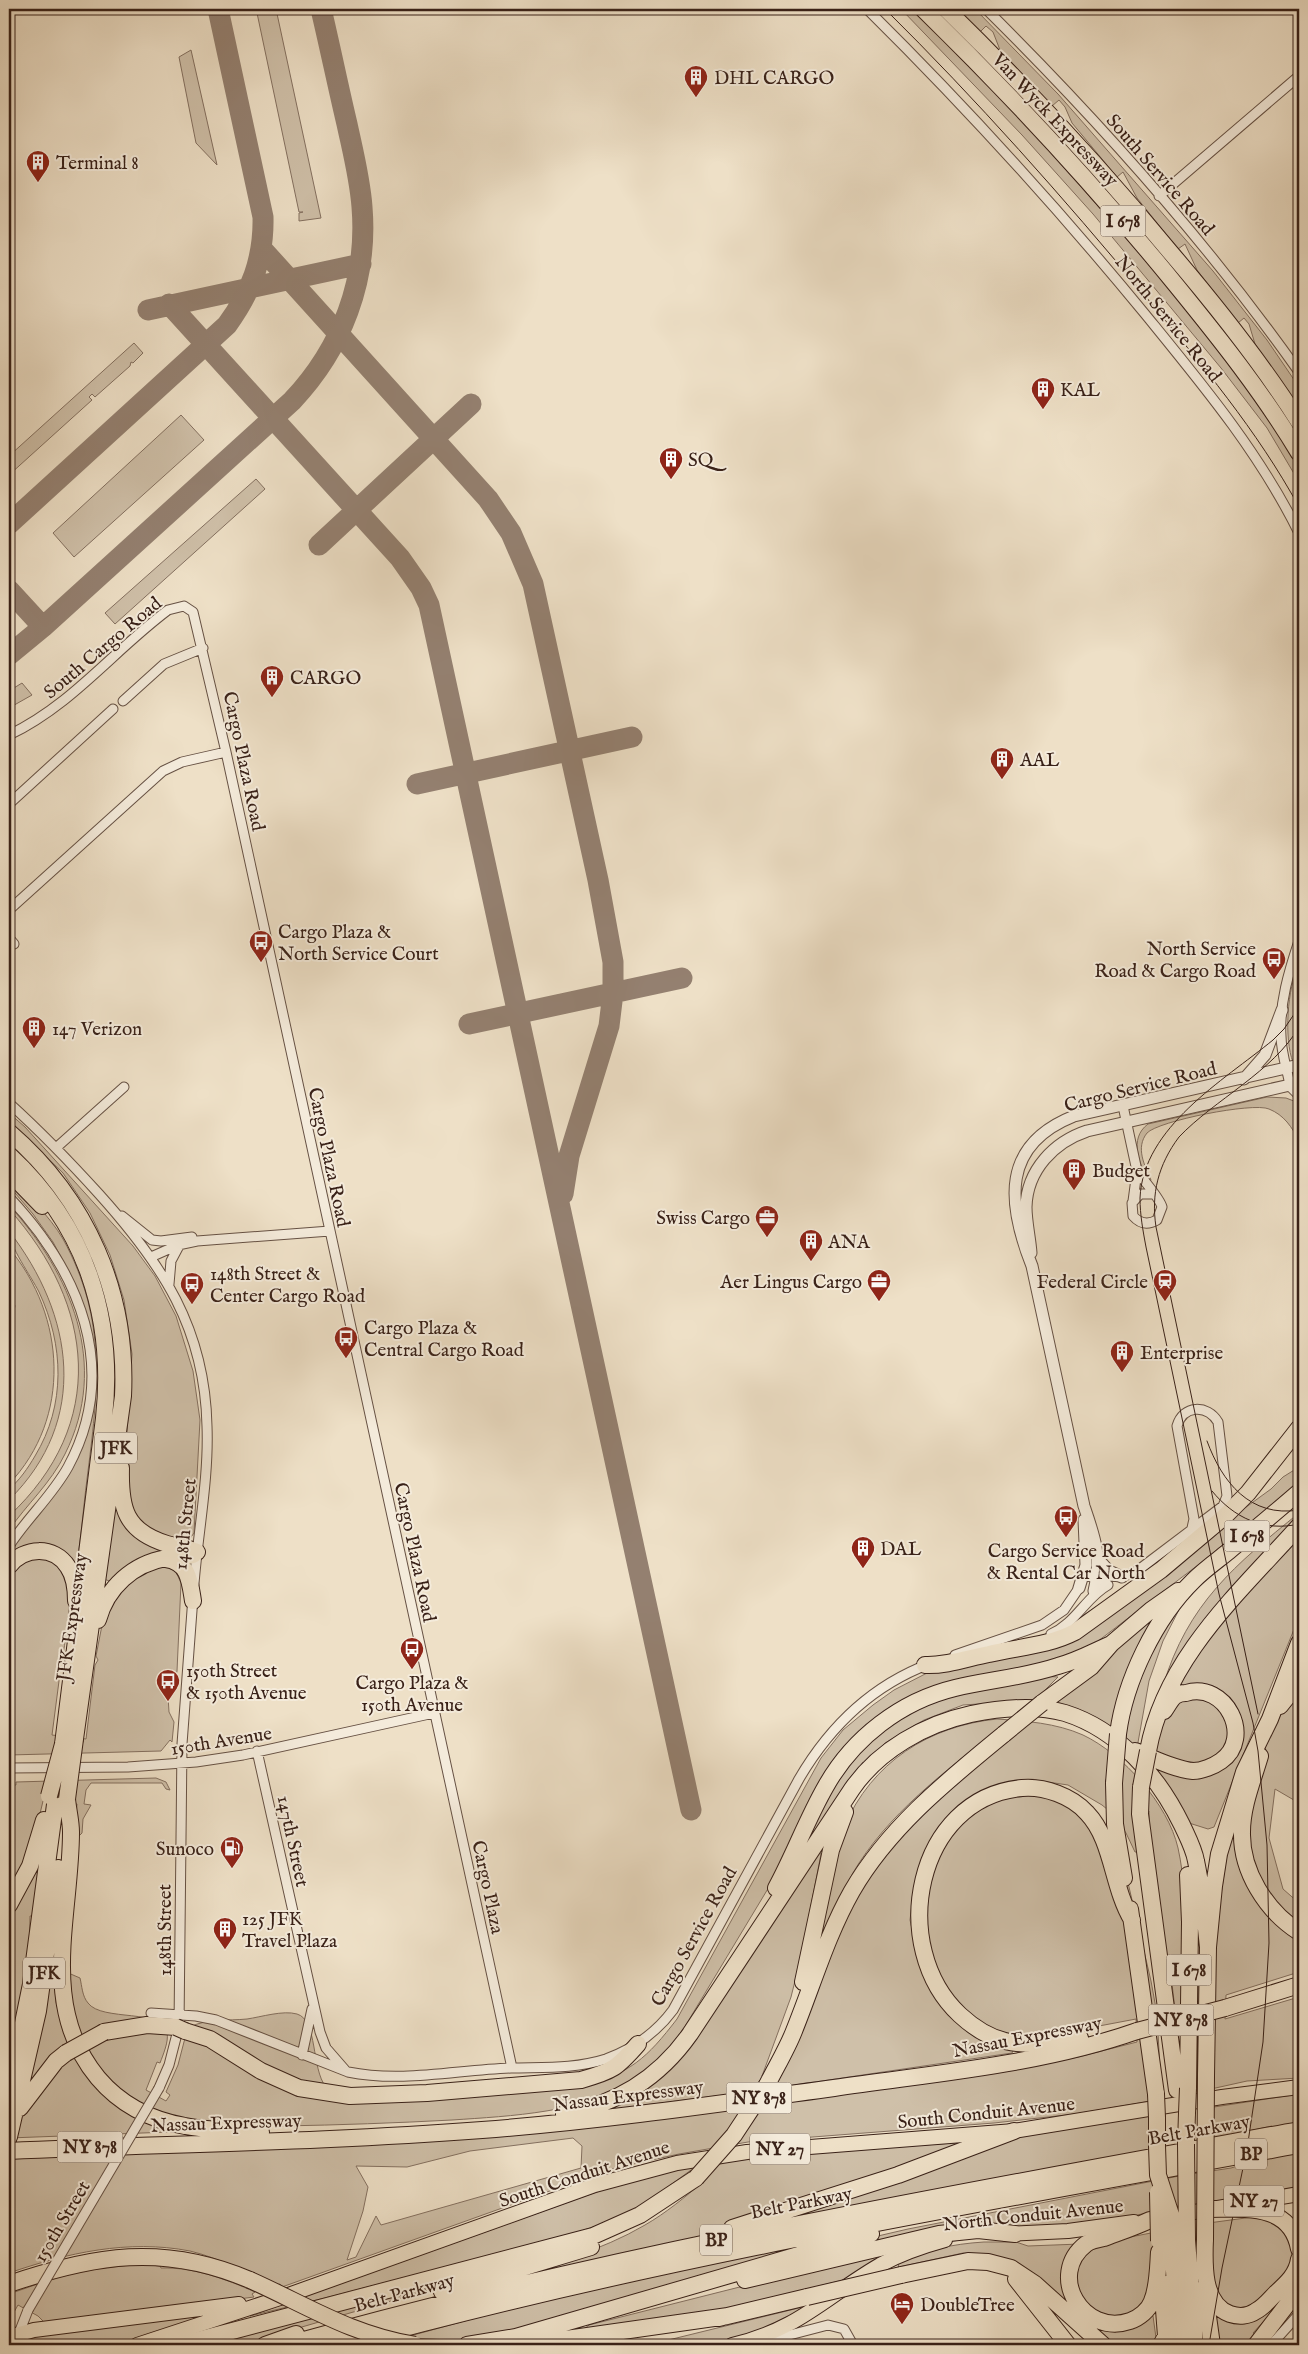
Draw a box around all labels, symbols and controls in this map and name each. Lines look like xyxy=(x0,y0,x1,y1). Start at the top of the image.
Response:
street label: Van Wyck Expressway xyxy=(986,48,1123,193)
building icon: DHL CARGO xyxy=(683,64,709,98)
place label: DHL CARGO xyxy=(714,67,834,91)
street label: South Service Road xyxy=(1100,110,1219,242)
building icon: Terminal 8 xyxy=(25,149,51,183)
place label: Terminal 8 xyxy=(56,152,139,176)
road number: I 678 xyxy=(1100,206,1146,237)
street label: North Service Road xyxy=(1109,251,1227,388)
building icon: KAL xyxy=(1030,376,1056,410)
place label: KAL xyxy=(1060,379,1101,403)
building icon: SQ xyxy=(658,446,684,480)
place label: SQ xyxy=(688,449,727,473)
street label: South Cargo Road xyxy=(39,592,168,705)
building icon: CARGO xyxy=(259,664,285,698)
place label: CARGO xyxy=(290,667,361,691)
street label: Cargo Plaza Road xyxy=(217,690,270,834)
building icon: AAL xyxy=(989,746,1015,780)
place label: AAL xyxy=(1019,749,1060,773)
place label: Cargo Plaza & North Service Court xyxy=(278,921,439,967)
bus stop icon: Cargo Plaza & North Service Court xyxy=(248,929,274,963)
place label: North Service Road & Cargo Road xyxy=(1094,938,1257,984)
bus stop icon: North Service Road & Cargo Road xyxy=(1261,946,1287,980)
building icon: 147 Verizon xyxy=(21,1015,47,1049)
place label: 147 Verizon xyxy=(52,1018,142,1042)
street label: Cargo Service Road xyxy=(1062,1057,1220,1118)
street label: Cargo Plaza Road xyxy=(302,1086,355,1230)
building icon: Budget xyxy=(1061,1157,1087,1191)
place label: Budget xyxy=(1092,1160,1151,1184)
office icon: Swiss Cargo xyxy=(754,1204,780,1238)
place label: Swiss Cargo xyxy=(656,1207,750,1231)
building icon: ANA xyxy=(798,1228,824,1262)
place label: ANA xyxy=(827,1231,871,1255)
place label: 148th Street & Center Cargo Road xyxy=(210,1263,366,1309)
office icon: Aer Lingus Cargo xyxy=(866,1268,892,1302)
station icon: Federal Circle xyxy=(1152,1268,1178,1302)
bus stop icon: 148th Street & Center Cargo Road xyxy=(179,1271,205,1305)
place label: Aer Lingus Cargo xyxy=(719,1271,862,1295)
place label: Federal Circle xyxy=(1036,1271,1148,1295)
place label: Cargo Plaza & Central Cargo Road xyxy=(364,1317,525,1363)
bus stop icon: Cargo Plaza & Central Cargo Road xyxy=(333,1325,359,1359)
building icon: Enterprise xyxy=(1109,1339,1135,1373)
place label: Enterprise xyxy=(1140,1342,1223,1366)
road number: JFK xyxy=(95,1432,137,1464)
street label: 148th Street xyxy=(169,1477,203,1571)
street label: Cargo Plaza Road xyxy=(388,1481,441,1625)
bus stop icon: Cargo Service Road & Rental Car North xyxy=(1053,1504,1079,1538)
road number: I 678 xyxy=(1224,1520,1270,1552)
building icon: DAL xyxy=(850,1535,876,1569)
place label: DAL xyxy=(880,1538,922,1562)
place label: Cargo Service Road & Rental Car North xyxy=(987,1540,1145,1586)
street label: JFK Expressway xyxy=(52,1551,94,1685)
bus stop icon: Cargo Plaza & 150th Avenue xyxy=(399,1636,425,1670)
place label: 150th Street & 150th Avenue xyxy=(186,1660,307,1706)
bus stop icon: 150th Street & 150th Avenue xyxy=(155,1668,181,1702)
place label: Cargo Plaza & 150th Avenue xyxy=(355,1672,469,1718)
street label: 150th Avenue xyxy=(169,1722,274,1762)
street label: 147th Street xyxy=(271,1794,314,1890)
fuel station icon: Sunoco xyxy=(219,1835,245,1869)
place label: Sunoco xyxy=(156,1838,214,1862)
street label: Cargo Plaza xyxy=(465,1839,509,1937)
street label: Cargo Service Road xyxy=(646,1862,744,2011)
street label: 148th Street xyxy=(154,1884,178,1976)
place label: 125 JFK Travel Plaza xyxy=(242,1908,338,1954)
building icon: 125 JFK Travel Plaza xyxy=(212,1916,238,1950)
road number: I 678 xyxy=(1166,1954,1212,1986)
road number: JFK xyxy=(23,1958,65,1989)
road number: NY 878 xyxy=(1148,2004,1214,2036)
street label: Nassau Expressway xyxy=(951,2012,1105,2064)
street label: Nassau Expressway xyxy=(552,2076,705,2118)
road number: NY 878 xyxy=(726,2082,792,2114)
street label: South Conduit Avenue xyxy=(896,2093,1076,2135)
street label: Nassau Expressway xyxy=(150,2109,303,2139)
street label: Belt Parkway xyxy=(1147,2110,1253,2152)
road number: NY 878 xyxy=(58,2132,122,2162)
road number: NY 27 xyxy=(750,2134,810,2164)
street label: South Conduit Avenue xyxy=(496,2136,673,2214)
road number: BP xyxy=(1235,2138,1267,2170)
street label: 150th Street xyxy=(29,2176,97,2267)
street label: Belt Parkway xyxy=(749,2182,855,2226)
road number: NY 27 xyxy=(1224,2186,1284,2216)
street label: North Conduit Avenue xyxy=(942,2195,1125,2237)
road number: BP xyxy=(700,2224,732,2256)
street label: Belt Parkway xyxy=(352,2269,458,2319)
hotel icon: DoubleTree xyxy=(889,2291,915,2325)
place label: DoubleTree xyxy=(920,2294,1015,2318)

